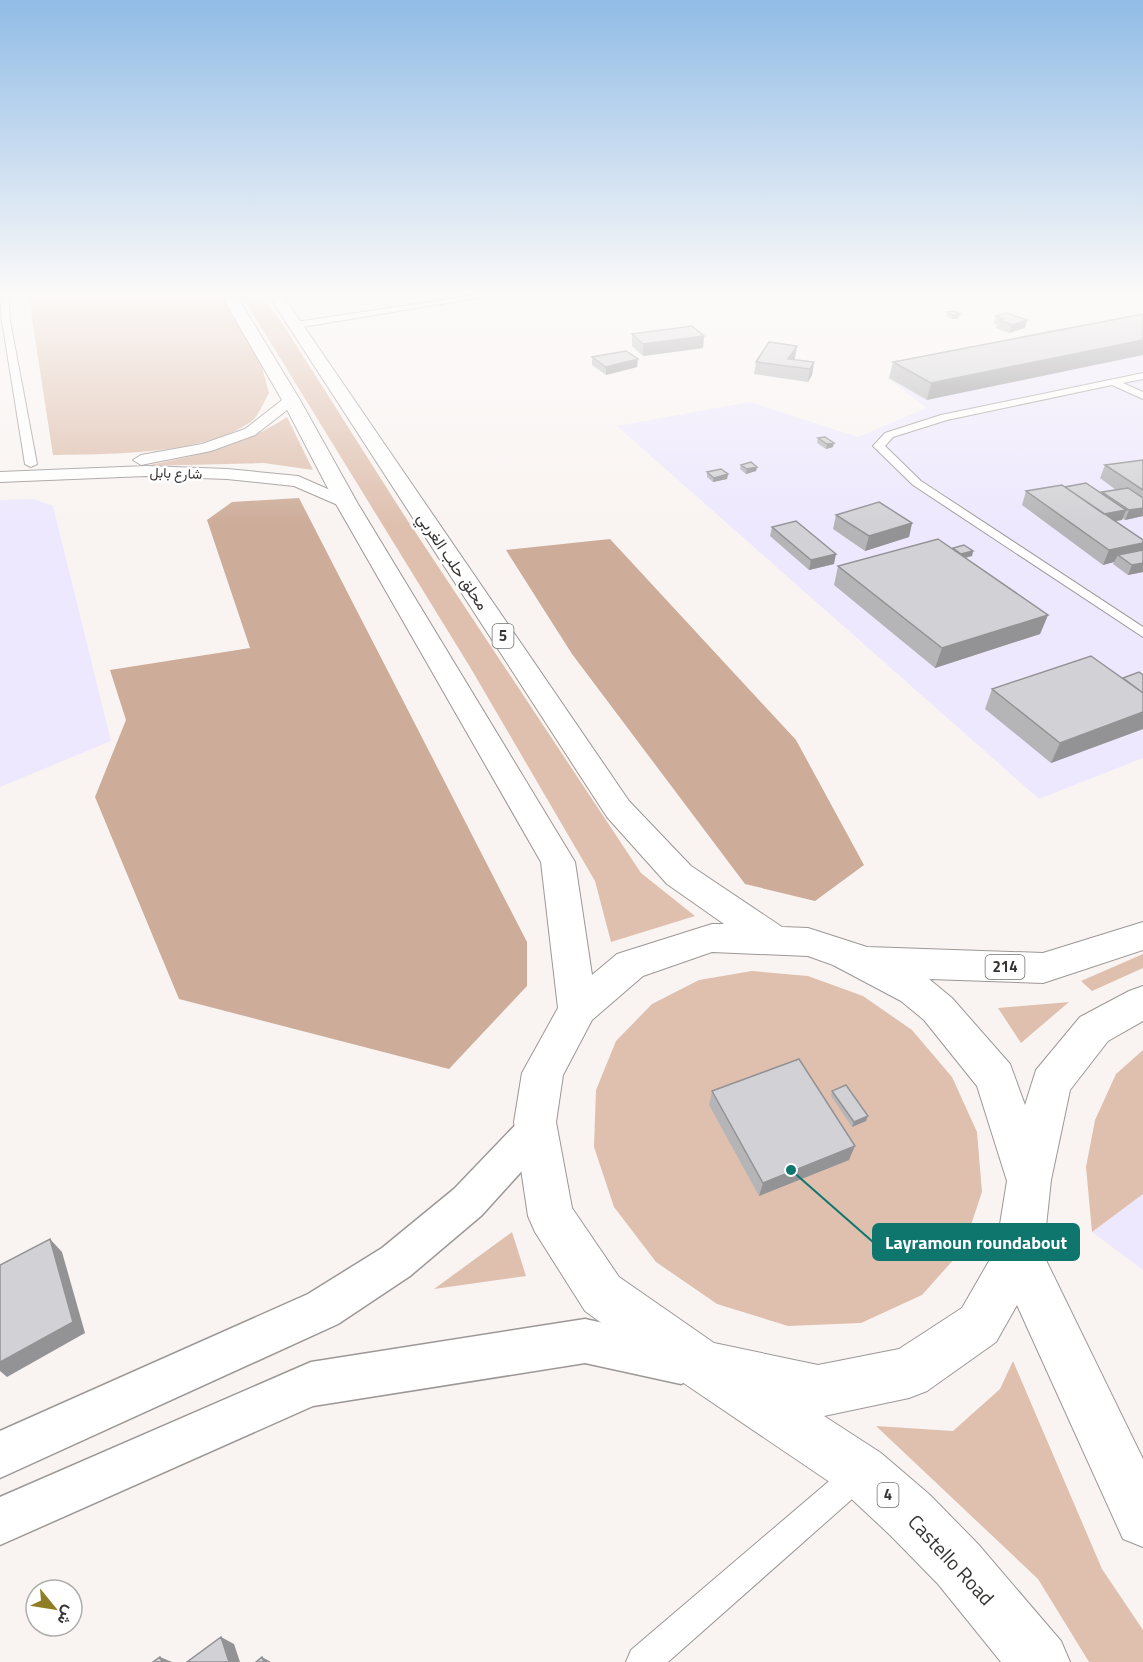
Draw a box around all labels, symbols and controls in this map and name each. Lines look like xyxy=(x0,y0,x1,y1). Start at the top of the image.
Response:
street label: شارع بابل xyxy=(149,461,203,485)
street label: محلق حلب الغربي xyxy=(410,507,495,616)
road number: 5 xyxy=(492,624,514,648)
road number: 214 xyxy=(986,955,1024,979)
callout: Layramoun roundabout xyxy=(873,1224,1079,1260)
text: Layramoun roundabout xyxy=(885,1229,1068,1256)
road number: 4 xyxy=(878,1483,898,1507)
street label: Castello Road xyxy=(901,1507,1002,1612)
north arrow xyxy=(24,1578,84,1638)
text: ش xyxy=(52,1601,82,1630)

